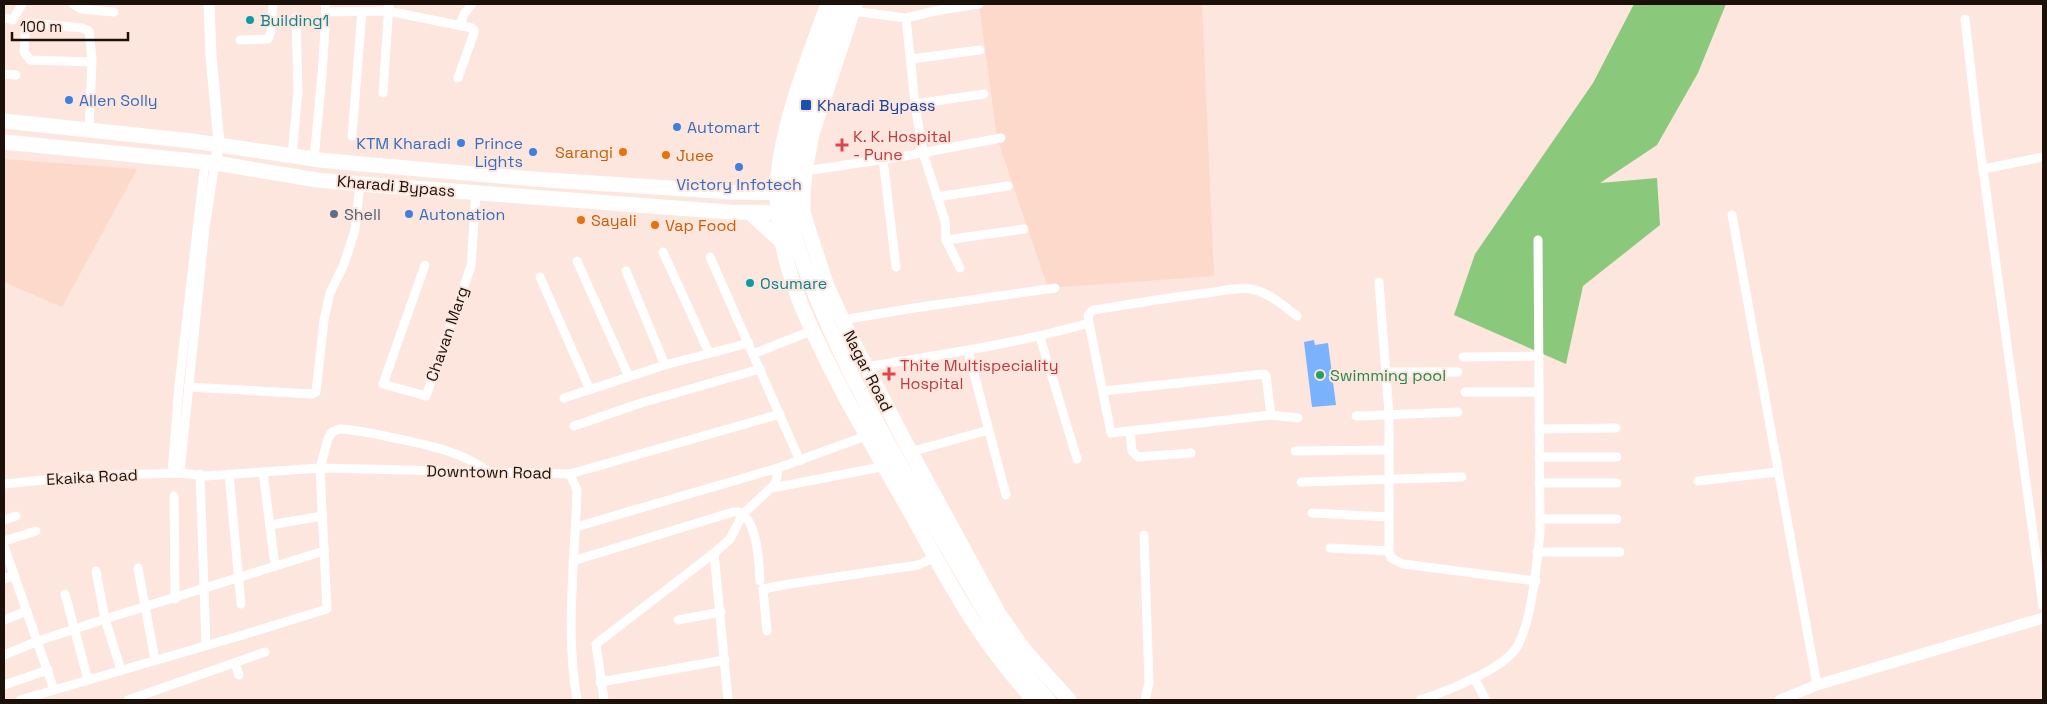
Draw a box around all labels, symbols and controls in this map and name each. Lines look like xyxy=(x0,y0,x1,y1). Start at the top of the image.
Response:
scale bar xyxy=(12,10,129,42)
place label: Building1 xyxy=(260,10,329,31)
marker: Building1 xyxy=(244,14,256,26)
text: 100 m xyxy=(20,17,62,36)
place label: Allen Solly xyxy=(79,90,158,111)
marker: Allen Solly xyxy=(63,94,75,106)
place label: Kharadi Bypass xyxy=(817,95,936,116)
marker: Kharadi Bypass xyxy=(799,98,813,112)
place label: Automart xyxy=(687,117,760,138)
marker: Automart xyxy=(671,121,683,133)
place label: K. K. Hospital - Pune xyxy=(853,126,951,165)
place label: KTM Kharadi xyxy=(356,133,451,154)
place label: Prince Lights xyxy=(475,133,523,172)
marker: KTM Kharadi xyxy=(455,137,467,149)
marker: K. K. Hospital - Pune xyxy=(835,138,849,152)
place label: Sarangi xyxy=(555,142,613,163)
place label: Juee xyxy=(676,145,714,166)
marker: Prince Lights xyxy=(527,146,539,158)
marker: Sarangi xyxy=(617,146,629,158)
marker: Juee xyxy=(660,149,672,161)
marker: Victory Infotech xyxy=(733,161,745,173)
street label: Kharadi Bypass xyxy=(336,170,456,202)
place label: Victory Infotech xyxy=(676,174,802,195)
place label: Shell xyxy=(344,204,381,225)
place label: Autonation xyxy=(419,204,505,225)
marker: Shell xyxy=(328,208,340,220)
marker: Autonation xyxy=(403,208,415,220)
place label: Sayali xyxy=(591,210,637,231)
marker: Sayali xyxy=(575,214,587,226)
place label: Vap Food xyxy=(665,215,737,236)
marker: Vap Food xyxy=(649,219,661,231)
place label: Osumare xyxy=(760,273,827,294)
marker: Osumare xyxy=(744,277,756,289)
street label: Chavan Marg xyxy=(421,284,473,384)
street label: Nagar Road xyxy=(839,327,897,415)
place label: Thite Multispeciality Hospital xyxy=(900,355,1059,394)
place label: Swimming pool xyxy=(1330,365,1446,386)
marker: Thite Multispeciality Hospital xyxy=(882,367,896,381)
marker: Swimming pool xyxy=(1314,369,1326,381)
street label: Downtown Road xyxy=(426,460,552,484)
street label: Ekaika Road xyxy=(46,464,138,490)

